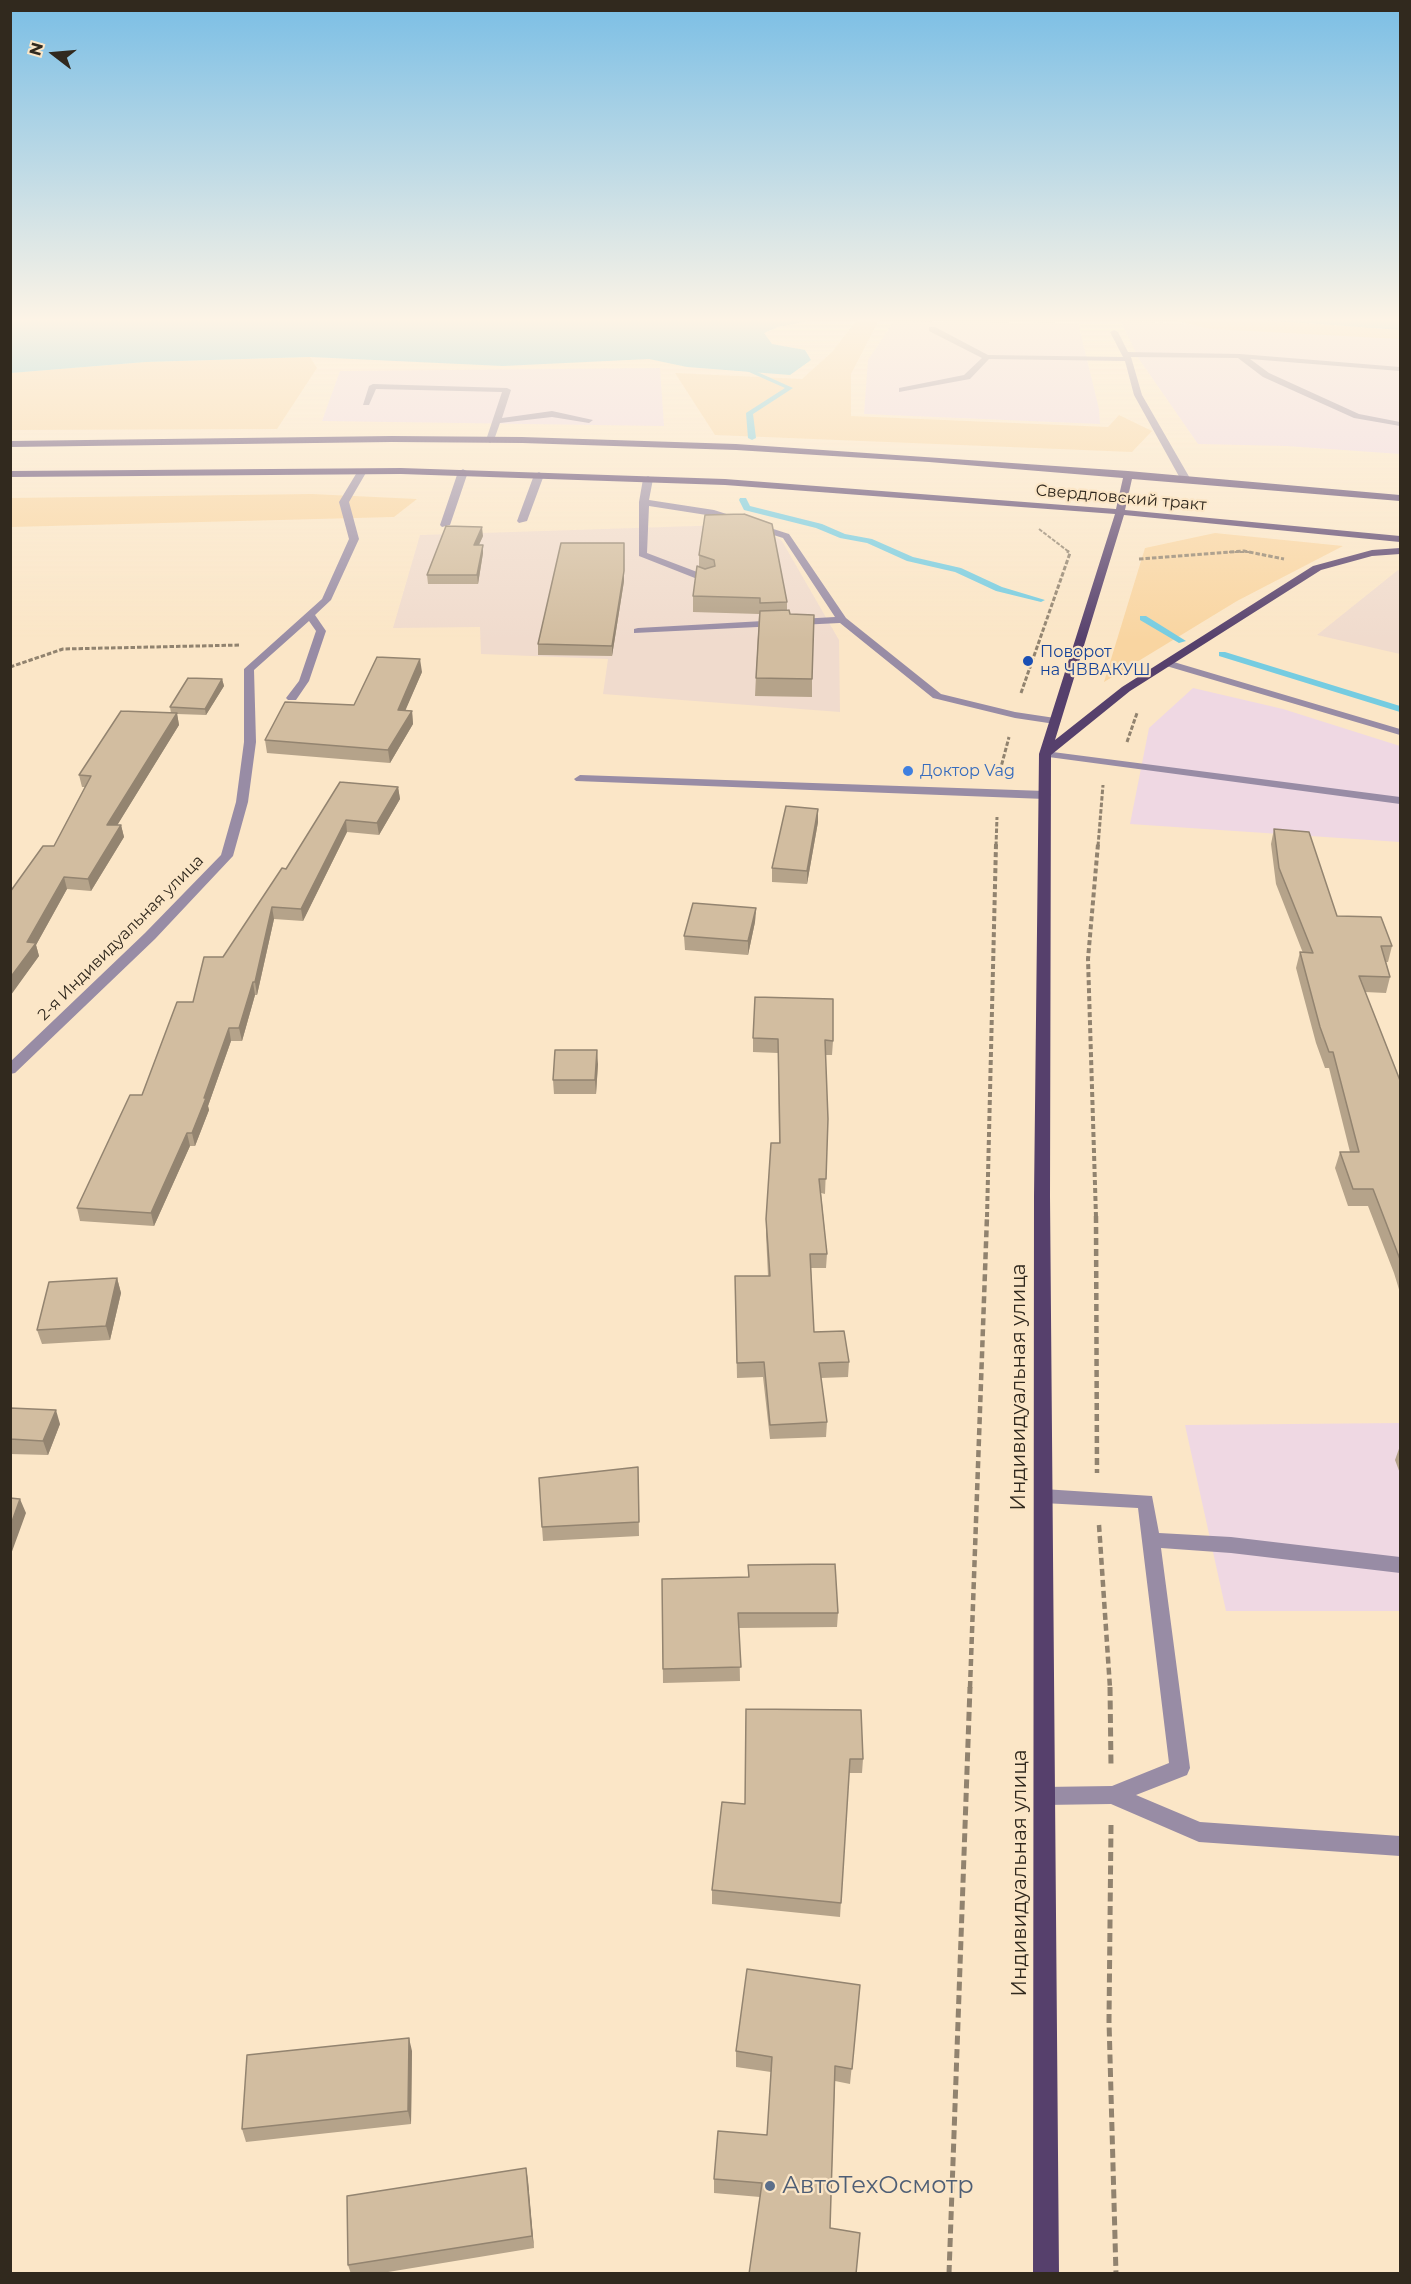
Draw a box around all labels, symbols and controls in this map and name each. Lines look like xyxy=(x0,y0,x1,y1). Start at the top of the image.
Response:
north arrow xyxy=(24,24,84,84)
text: N xyxy=(25,40,47,58)
street label: Свердловский тракт xyxy=(1035,481,1207,515)
place label: Поворот на ЧВВАКУШ xyxy=(1040,642,1151,680)
marker: Поворот на ЧВВАКУШ xyxy=(1021,654,1035,668)
place label: Доктор Vag xyxy=(920,761,1015,781)
marker: Доктор Vag xyxy=(901,764,915,778)
street label: 2-я Индивидуальная улица xyxy=(34,851,208,1025)
street label: Индивидуальная улица xyxy=(1007,1264,1031,1510)
street label: Индивидуальная улица xyxy=(1008,1750,1032,1996)
place label: АвтоТехОсмотр xyxy=(782,2172,974,2200)
marker: АвтоТехОсмотр xyxy=(763,2179,777,2193)

